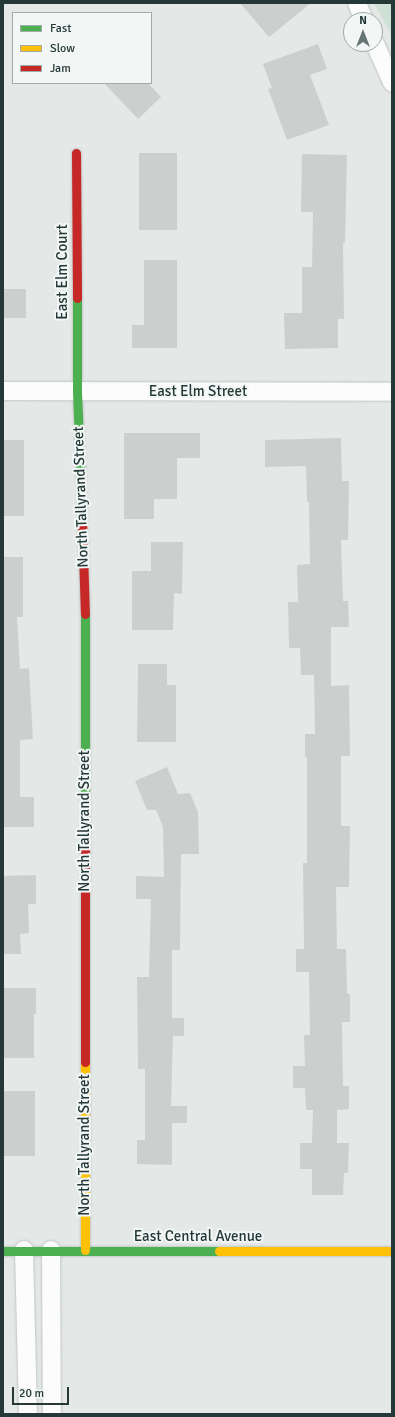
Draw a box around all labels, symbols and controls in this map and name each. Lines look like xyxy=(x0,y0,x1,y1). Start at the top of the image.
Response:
legend xyxy=(12,12,152,84)
north arrow xyxy=(343,12,383,52)
text: N xyxy=(359,14,367,27)
text: Fast xyxy=(50,21,71,36)
text: Slow xyxy=(50,41,75,56)
text: Jam xyxy=(50,61,71,76)
street label: East Elm Court xyxy=(54,224,72,320)
street label: East Elm Street xyxy=(149,383,247,401)
street label: North Tallyrand Street xyxy=(70,426,92,568)
street label: North Tallyrand Street xyxy=(76,750,94,892)
street label: North Tallyrand Street xyxy=(76,1074,94,1216)
street label: East Central Avenue xyxy=(134,1228,262,1246)
scale bar xyxy=(14,1379,71,1405)
text: 20 m xyxy=(19,1386,44,1401)

